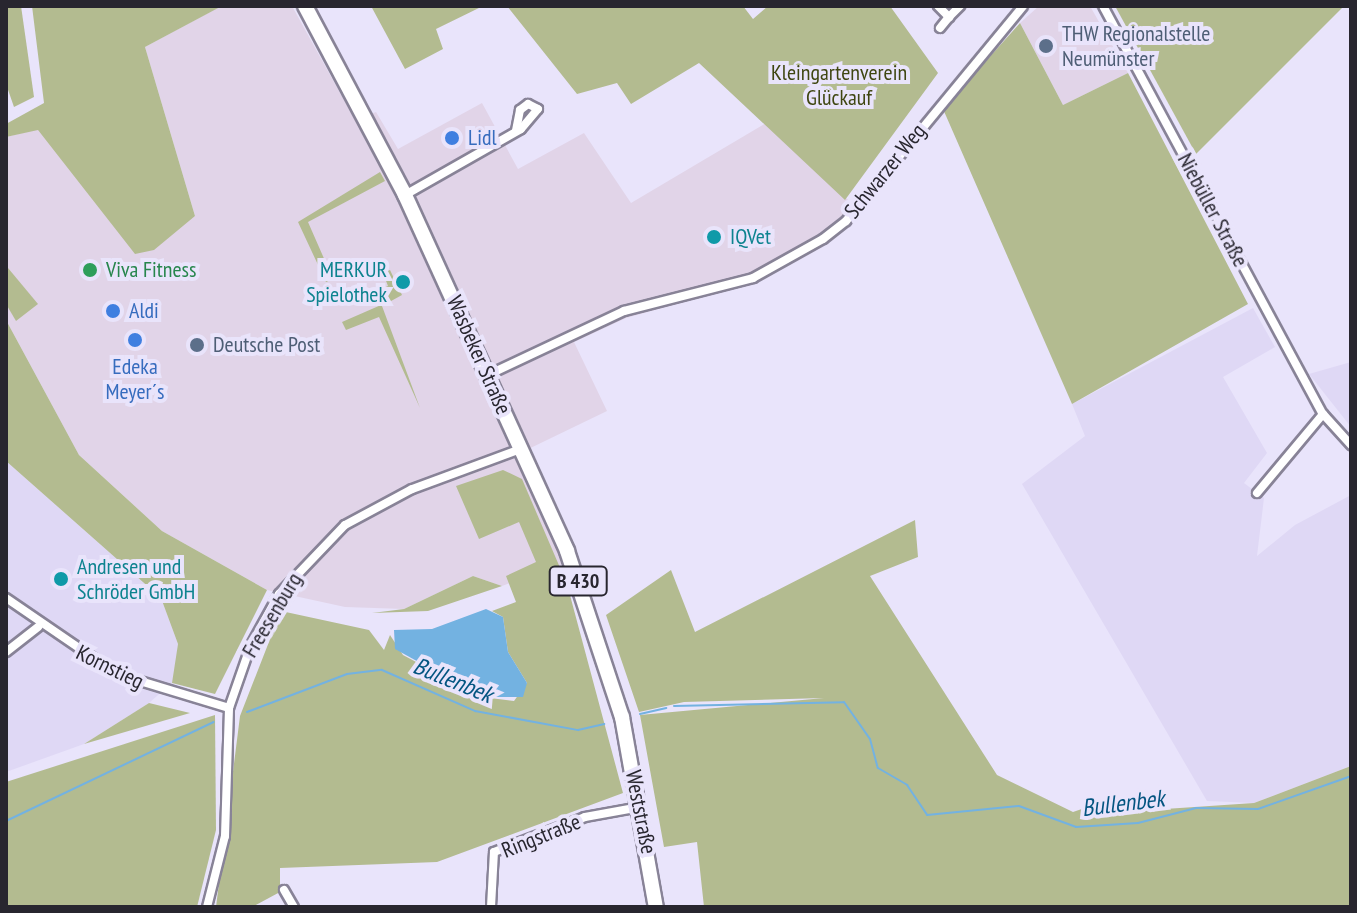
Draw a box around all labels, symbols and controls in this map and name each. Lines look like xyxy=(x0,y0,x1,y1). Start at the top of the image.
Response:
place label: THW Regionalstelle Neumünster xyxy=(1062,20,1211,72)
marker: THW Regionalstelle Neumünster xyxy=(1037,37,1055,55)
park label: Kleingartenverein Glückauf xyxy=(771,59,907,110)
street label: Schwarzer Weg xyxy=(839,118,931,224)
place label: Lidl xyxy=(468,125,497,151)
marker: Lidl xyxy=(443,129,461,147)
street label: Niebüller Straße xyxy=(1172,149,1254,271)
place label: IQVet xyxy=(730,224,771,250)
marker: IQVet xyxy=(705,228,723,246)
place label: MERKUR Spielothek xyxy=(306,256,387,308)
place label: Viva Fitness xyxy=(106,257,196,283)
marker: Viva Fitness xyxy=(81,261,99,279)
marker: MERKUR Spielothek xyxy=(394,273,412,291)
street label: Wasbeker Straße xyxy=(441,292,517,418)
place label: Aldi xyxy=(129,298,159,324)
marker: Aldi xyxy=(104,302,122,320)
marker: Edeka Meyer´s xyxy=(126,331,144,349)
place label: Deutsche Post xyxy=(213,332,320,358)
marker: Deutsche Post xyxy=(188,336,206,354)
place label: Edeka Meyer´s xyxy=(106,353,164,404)
place label: Andresen und Schröder GmbH xyxy=(77,553,195,604)
road number: B 430 xyxy=(548,565,608,597)
street label: Freesenburg xyxy=(236,568,308,662)
marker: Andresen und Schröder GmbH xyxy=(52,570,70,588)
street label: Kornstieg xyxy=(72,639,148,695)
water label: Bullenbek xyxy=(409,651,497,709)
street label: Weststraße xyxy=(620,768,662,856)
water label: Bullenbek xyxy=(1080,784,1166,822)
street label: Ringstraße xyxy=(498,808,584,864)

